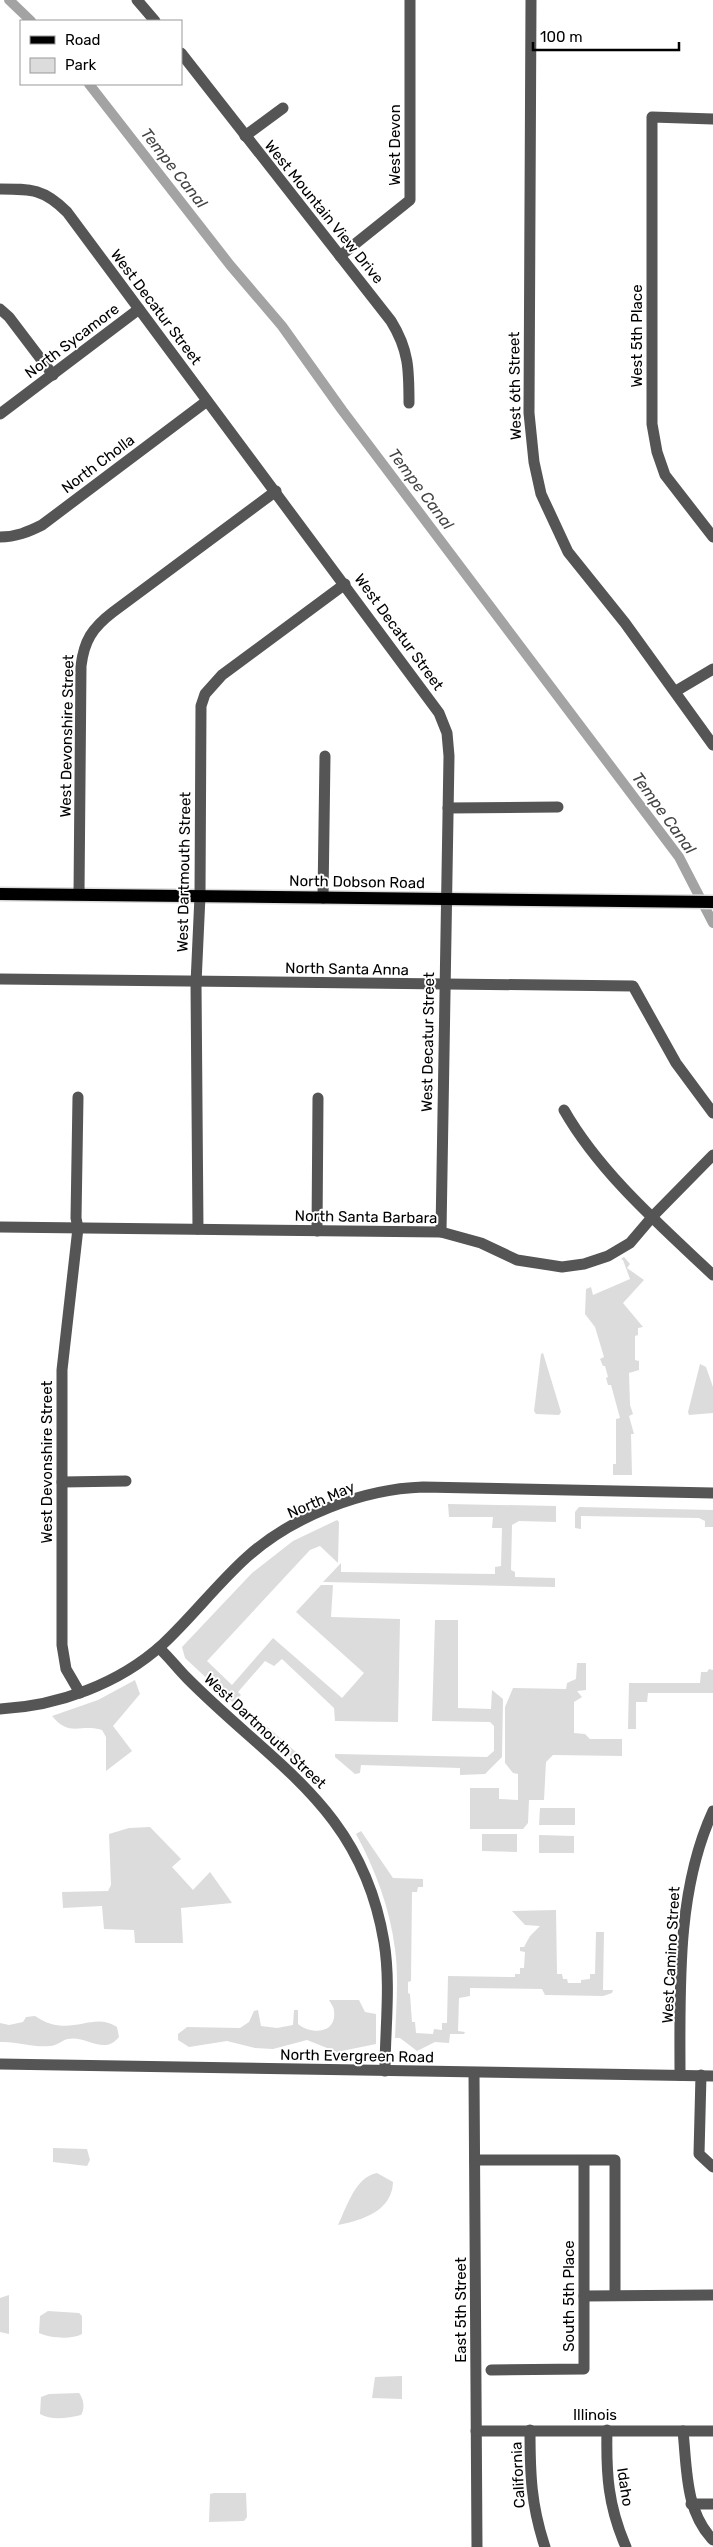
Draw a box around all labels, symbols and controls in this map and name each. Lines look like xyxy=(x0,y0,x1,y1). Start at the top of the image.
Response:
legend xyxy=(20,20,182,85)
scale bar xyxy=(533,20,679,52)
text: 100 m xyxy=(540,28,582,46)
text: Road xyxy=(65,31,101,49)
text: Park xyxy=(65,56,96,74)
street label: West Devon xyxy=(386,104,404,186)
water label: Tempe Canal xyxy=(137,124,212,213)
street label: West Mountain View Drive xyxy=(261,137,387,287)
street label: West Decatur Street xyxy=(107,246,205,368)
street label: West 5th Place xyxy=(628,284,646,388)
street label: North Sycamore xyxy=(21,300,123,382)
street label: West 6th Street xyxy=(505,332,525,440)
street label: North Cholla xyxy=(58,431,138,497)
water label: Tempe Canal xyxy=(384,445,458,534)
street label: West Decatur Street xyxy=(351,570,447,694)
street label: West Devonshire Street xyxy=(57,654,77,818)
water label: Tempe Canal xyxy=(628,768,701,858)
street label: West Dartmouth Street xyxy=(174,791,194,952)
street label: North Dobson Road xyxy=(289,872,425,892)
street label: North Santa Anna xyxy=(285,959,409,979)
street label: West Decatur Street xyxy=(418,972,438,1112)
street label: North Santa Barbara xyxy=(294,1207,438,1227)
street label: West Devonshire Street xyxy=(38,1380,56,1543)
street label: North May xyxy=(284,1478,358,1522)
street label: West Dartmouth Street xyxy=(200,1670,330,1792)
street label: West Camino Street xyxy=(658,1886,684,2024)
street label: North Evergreen Road xyxy=(280,2046,434,2066)
street label: South 5th Place xyxy=(560,2240,578,2352)
street label: East 5th Street xyxy=(452,2257,470,2363)
street label: Illinois xyxy=(573,2406,617,2424)
street label: California xyxy=(507,2441,529,2509)
street label: Idaho xyxy=(613,2466,637,2508)

